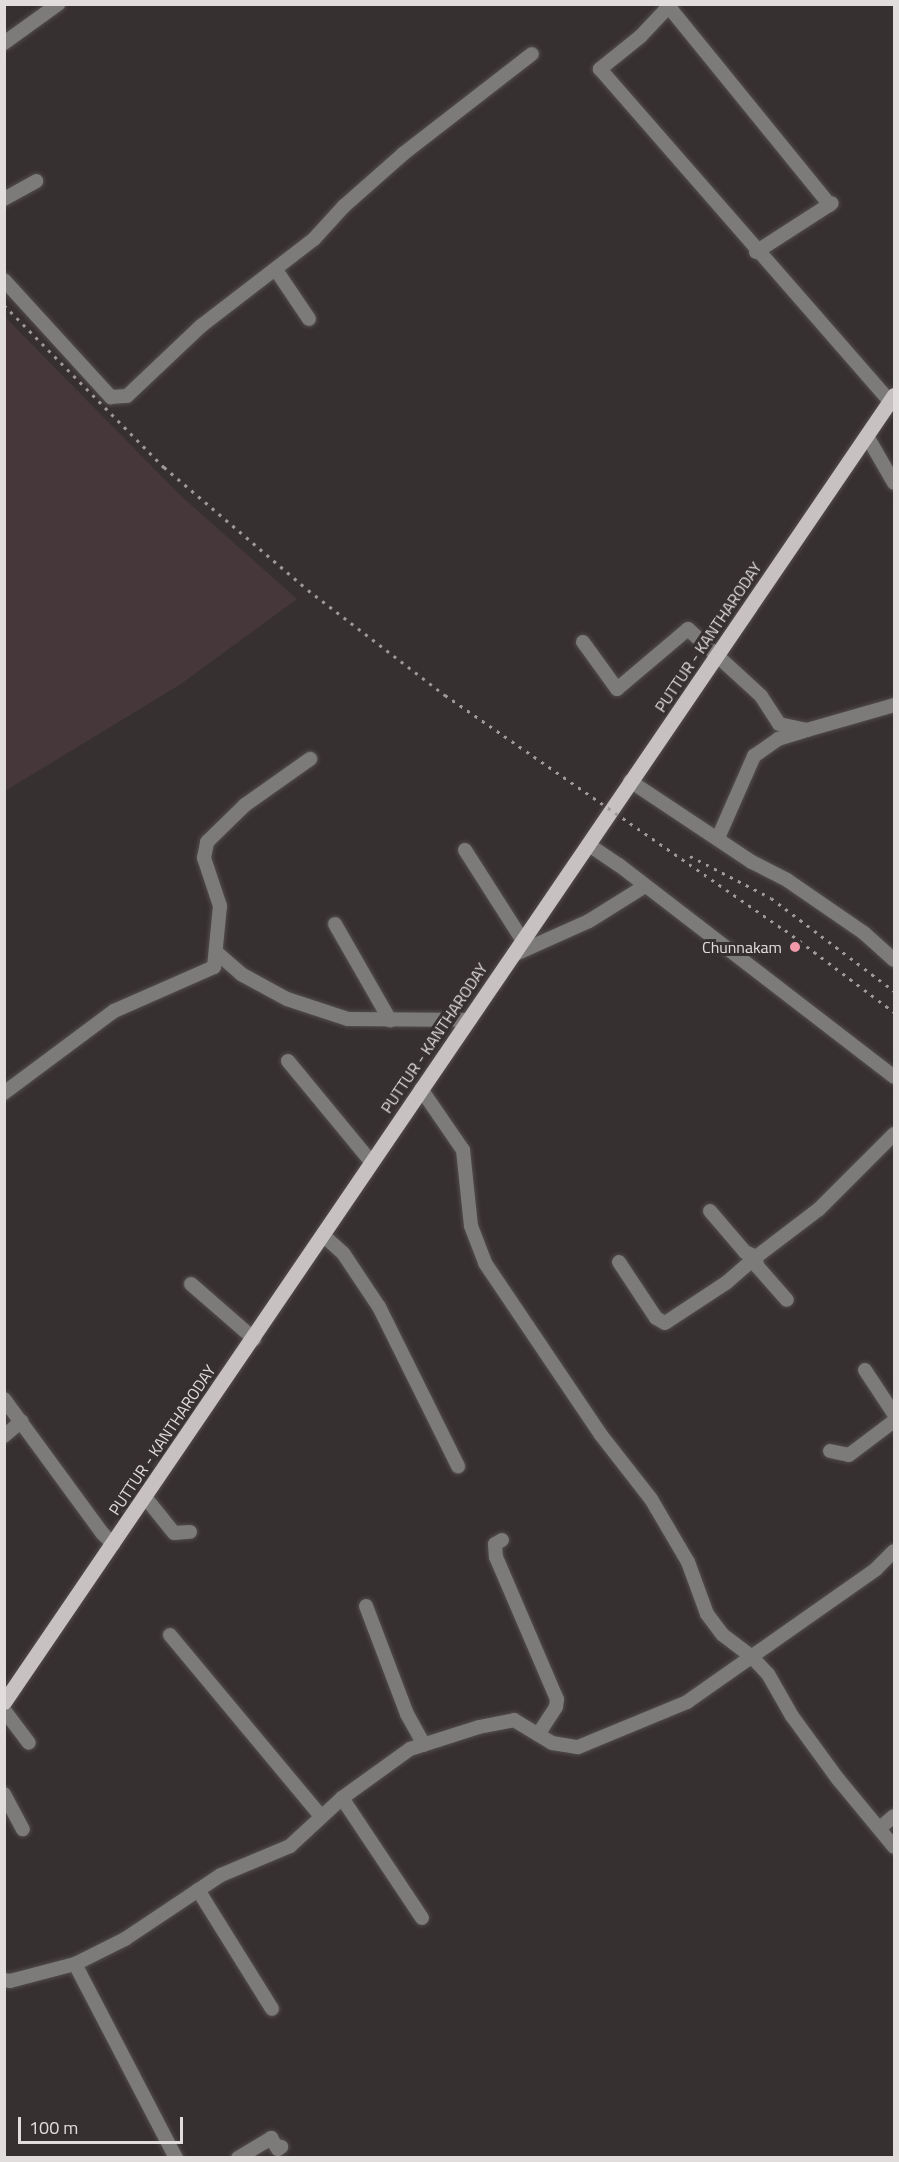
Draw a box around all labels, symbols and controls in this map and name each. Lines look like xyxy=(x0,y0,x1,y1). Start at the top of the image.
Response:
street label: PUTTUR - KANTHARODAY xyxy=(651,558,765,716)
place label: Chunnakam xyxy=(702,937,782,957)
marker: Chunnakam xyxy=(786,938,804,956)
street label: PUTTUR - KANTHARODAY xyxy=(377,959,491,1117)
street label: PUTTUR - KANTHARODAY xyxy=(105,1361,219,1519)
scale bar xyxy=(21,2105,186,2143)
text: 100 m xyxy=(29,2114,78,2141)

